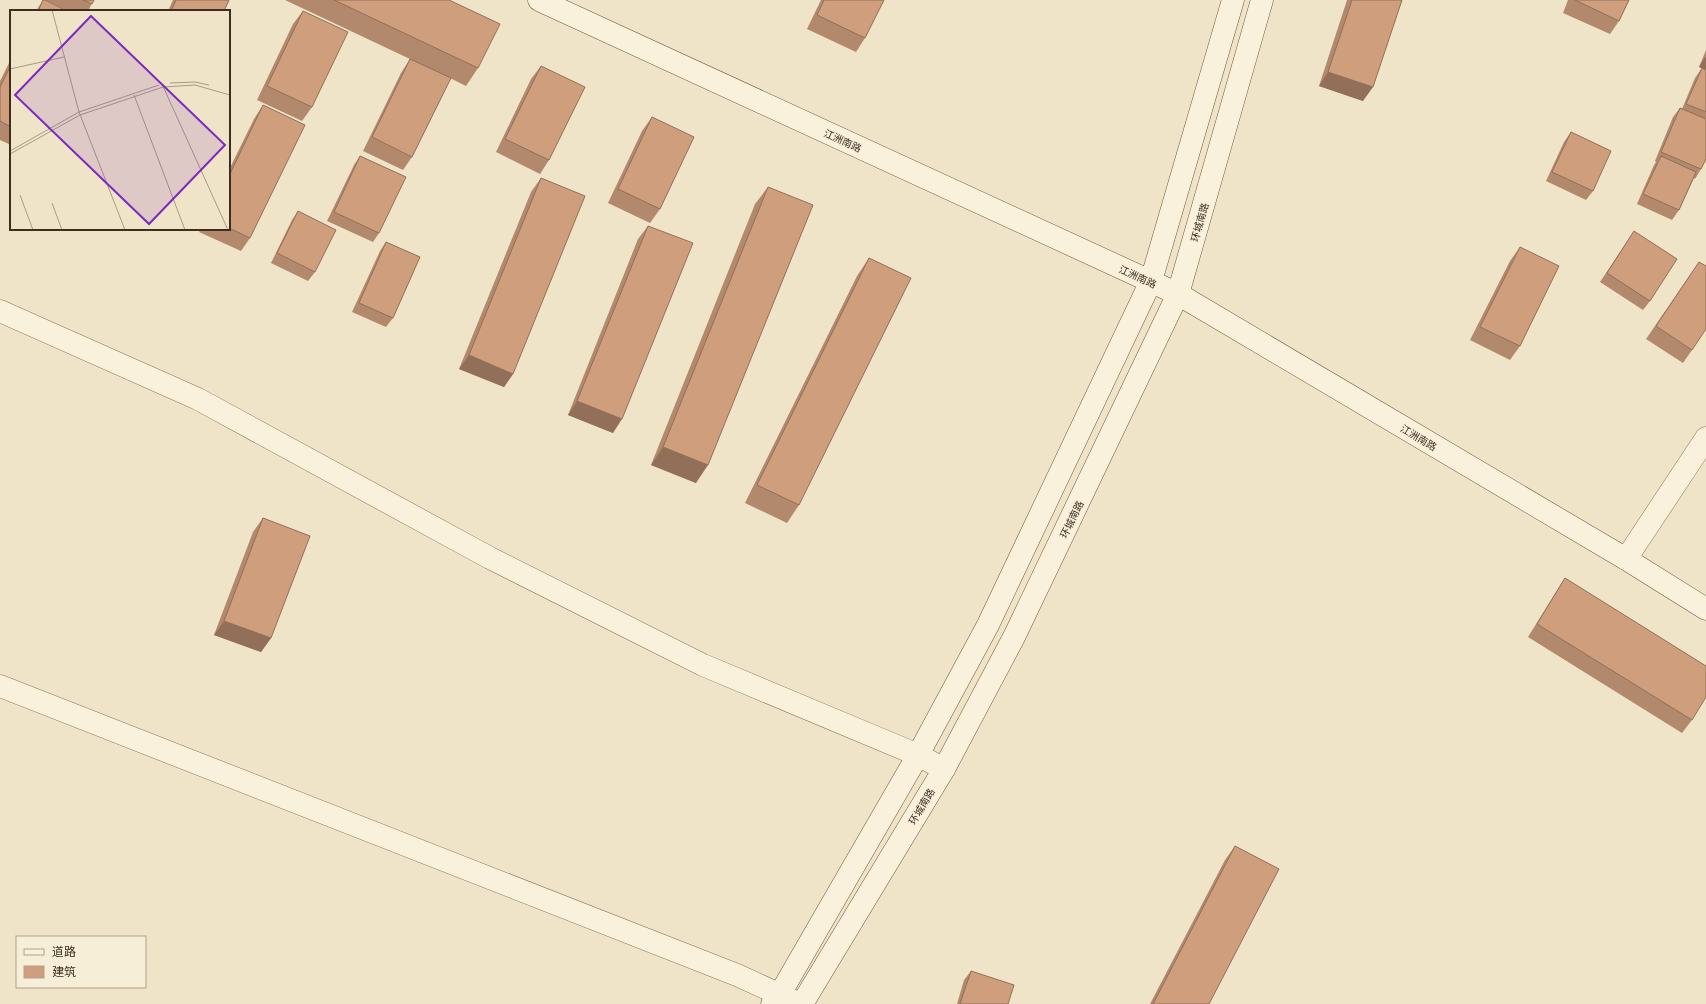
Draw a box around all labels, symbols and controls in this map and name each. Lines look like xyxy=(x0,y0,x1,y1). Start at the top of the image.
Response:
inset map xyxy=(10,10,230,230)
street label: 江洲南路 xyxy=(822,125,864,155)
street label: 环城南路 xyxy=(1186,201,1212,243)
street label: 江洲南路 xyxy=(1117,261,1159,291)
street label: 江洲南路 xyxy=(1398,420,1440,454)
street label: 环城南路 xyxy=(1055,498,1087,540)
street label: 环城南路 xyxy=(904,785,938,827)
legend xyxy=(16,936,146,988)
text: 道路 xyxy=(52,942,76,959)
text: 建筑 xyxy=(52,962,76,979)

